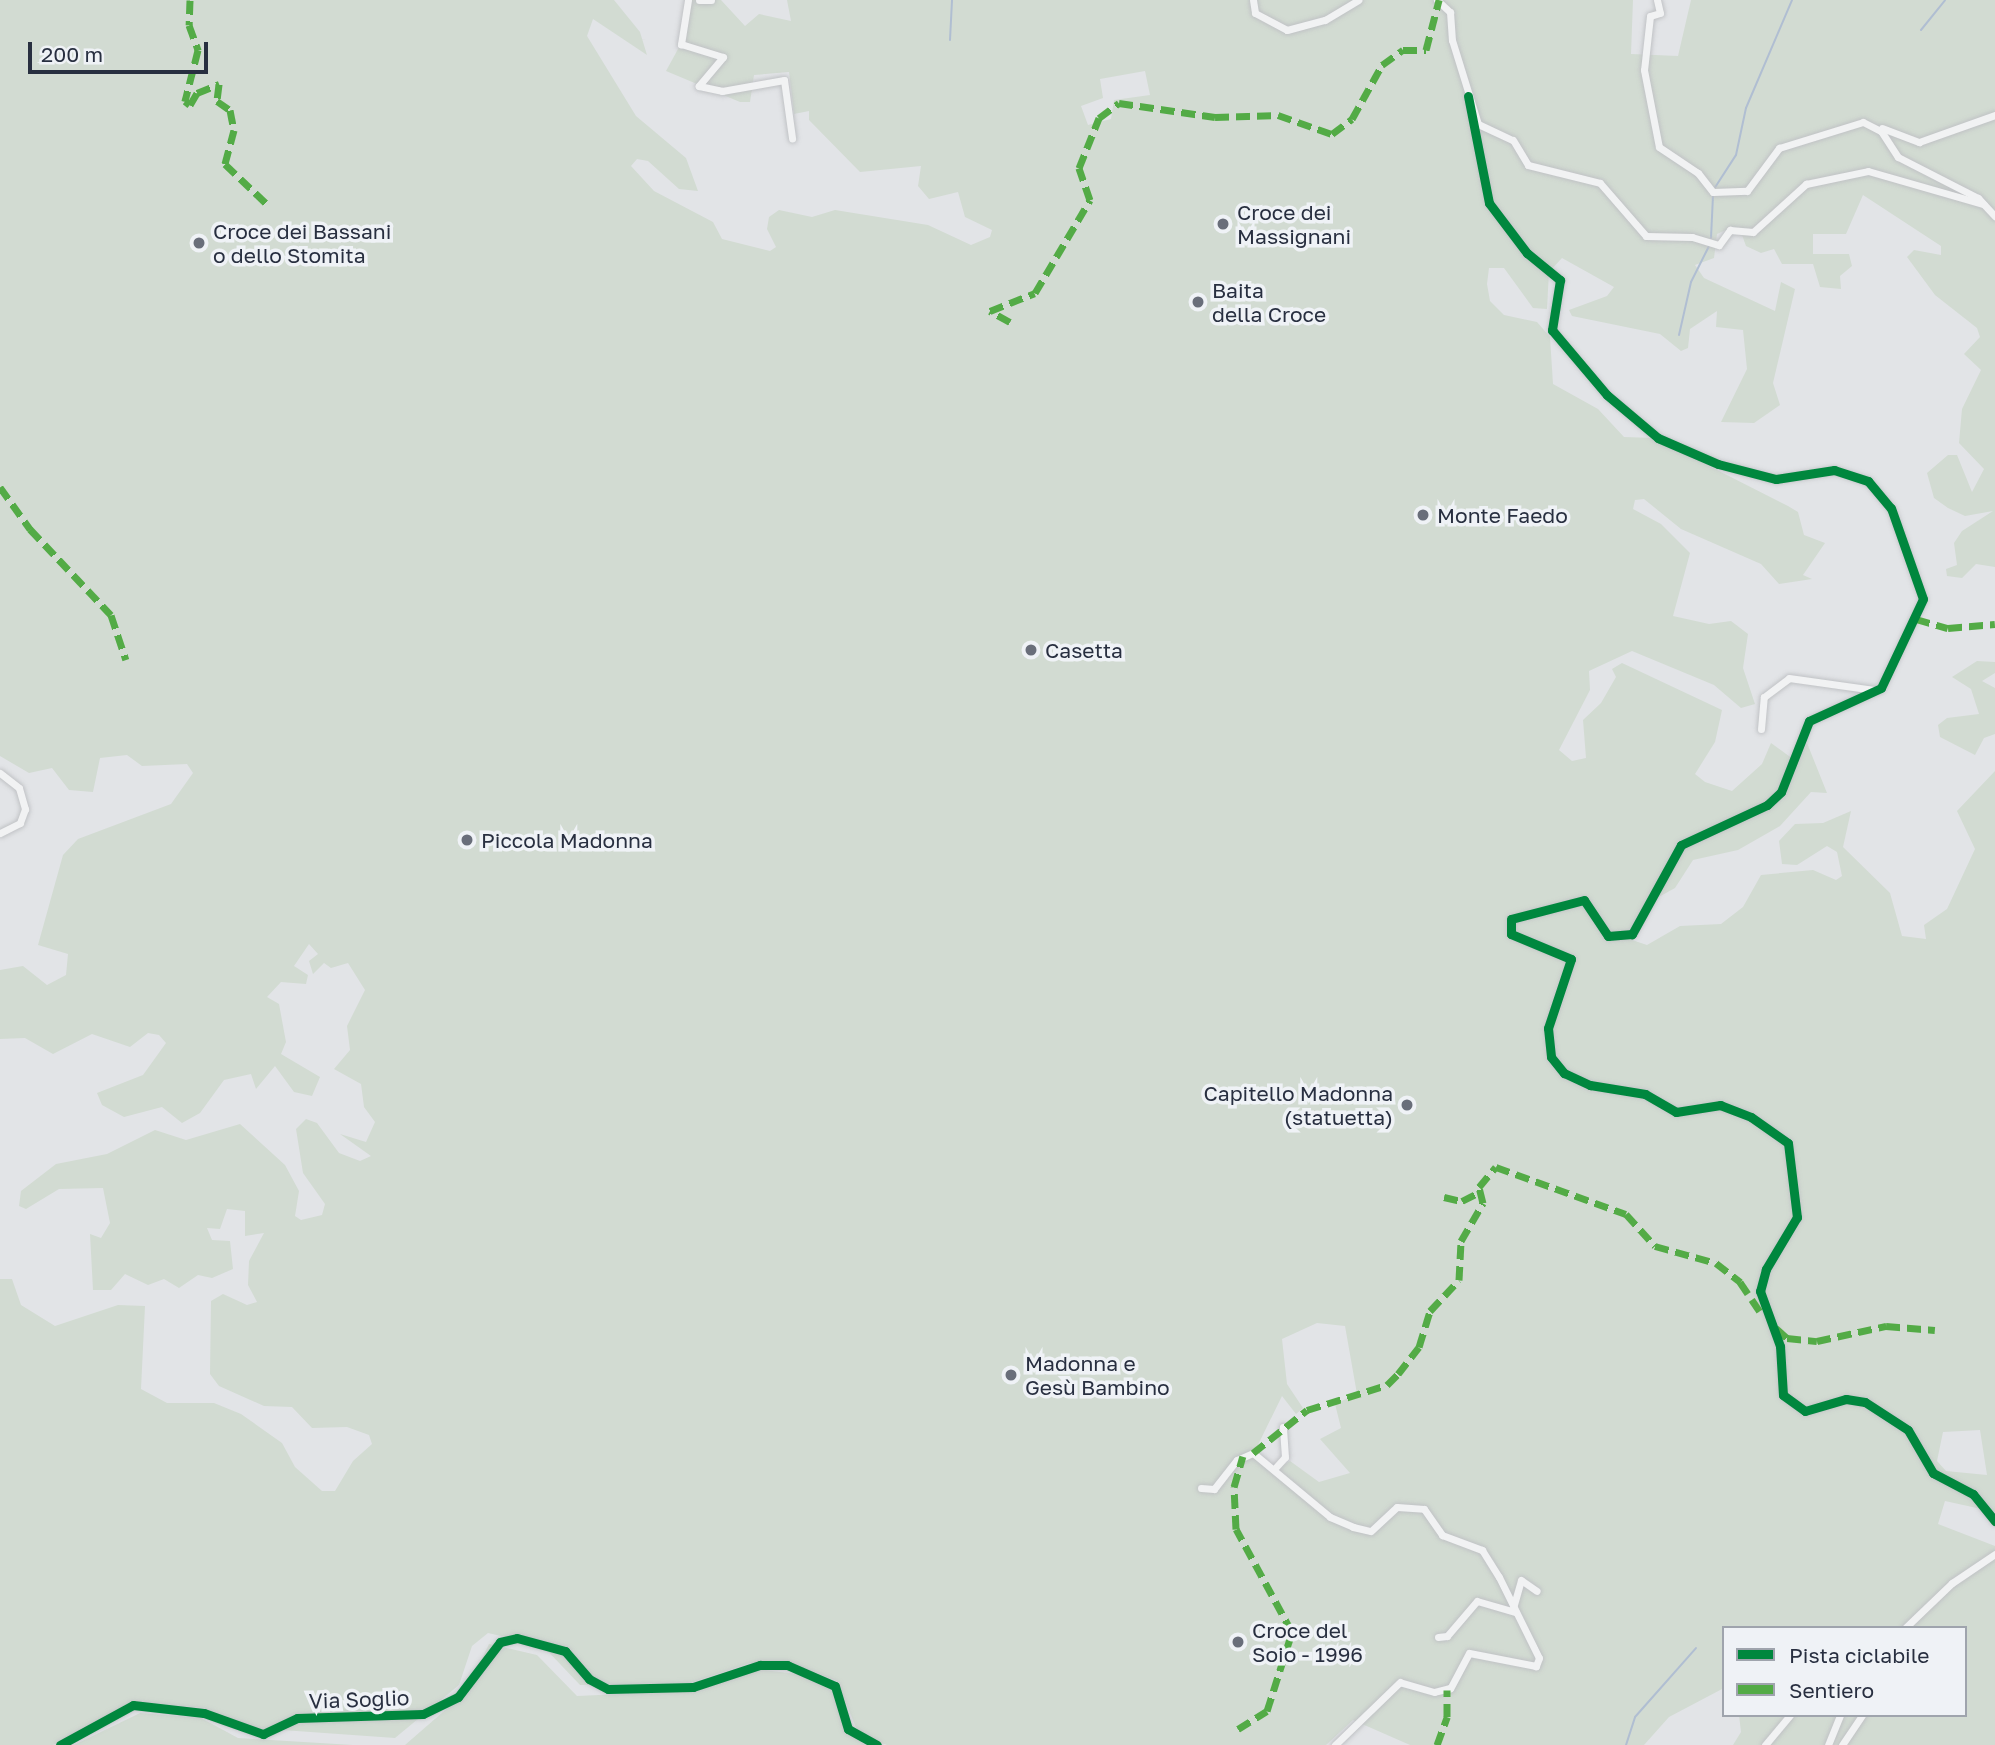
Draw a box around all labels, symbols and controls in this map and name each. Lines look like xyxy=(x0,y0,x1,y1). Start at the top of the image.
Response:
scale bar xyxy=(32,28,212,72)
text: 200 m xyxy=(41,41,103,67)
place label: Croce dei Massignani xyxy=(1237,199,1351,249)
marker: Croce dei Massignani xyxy=(1215,216,1231,232)
place label: Croce dei Bassani o dello Stomita xyxy=(213,218,391,268)
marker: Croce dei Bassani o dello Stomita xyxy=(191,235,207,251)
place label: Baita della Croce xyxy=(1212,277,1326,327)
marker: Baita della Croce xyxy=(1190,294,1206,310)
place label: Monte Faedo xyxy=(1437,502,1568,528)
marker: Monte Faedo xyxy=(1415,507,1431,523)
place label: Casetta xyxy=(1045,637,1123,663)
marker: Casetta xyxy=(1023,642,1039,658)
place label: Piccola Madonna xyxy=(481,827,653,853)
marker: Piccola Madonna xyxy=(459,832,475,848)
place label: Capitello Madonna (statuetta) xyxy=(1204,1080,1393,1130)
marker: Capitello Madonna (statuetta) xyxy=(1399,1097,1415,1113)
place label: Madonna e Gesù Bambino xyxy=(1025,1350,1170,1400)
marker: Madonna e Gesù Bambino xyxy=(1003,1367,1019,1383)
place label: Croce del Soio - 1996 xyxy=(1252,1617,1363,1667)
legend xyxy=(1722,1626,1967,1717)
marker: Croce del Soio - 1996 xyxy=(1230,1634,1246,1650)
text: Pista ciclabile xyxy=(1789,1642,1929,1668)
text: Sentiero xyxy=(1789,1677,1874,1703)
street label: Via Soglio xyxy=(308,1685,410,1713)

